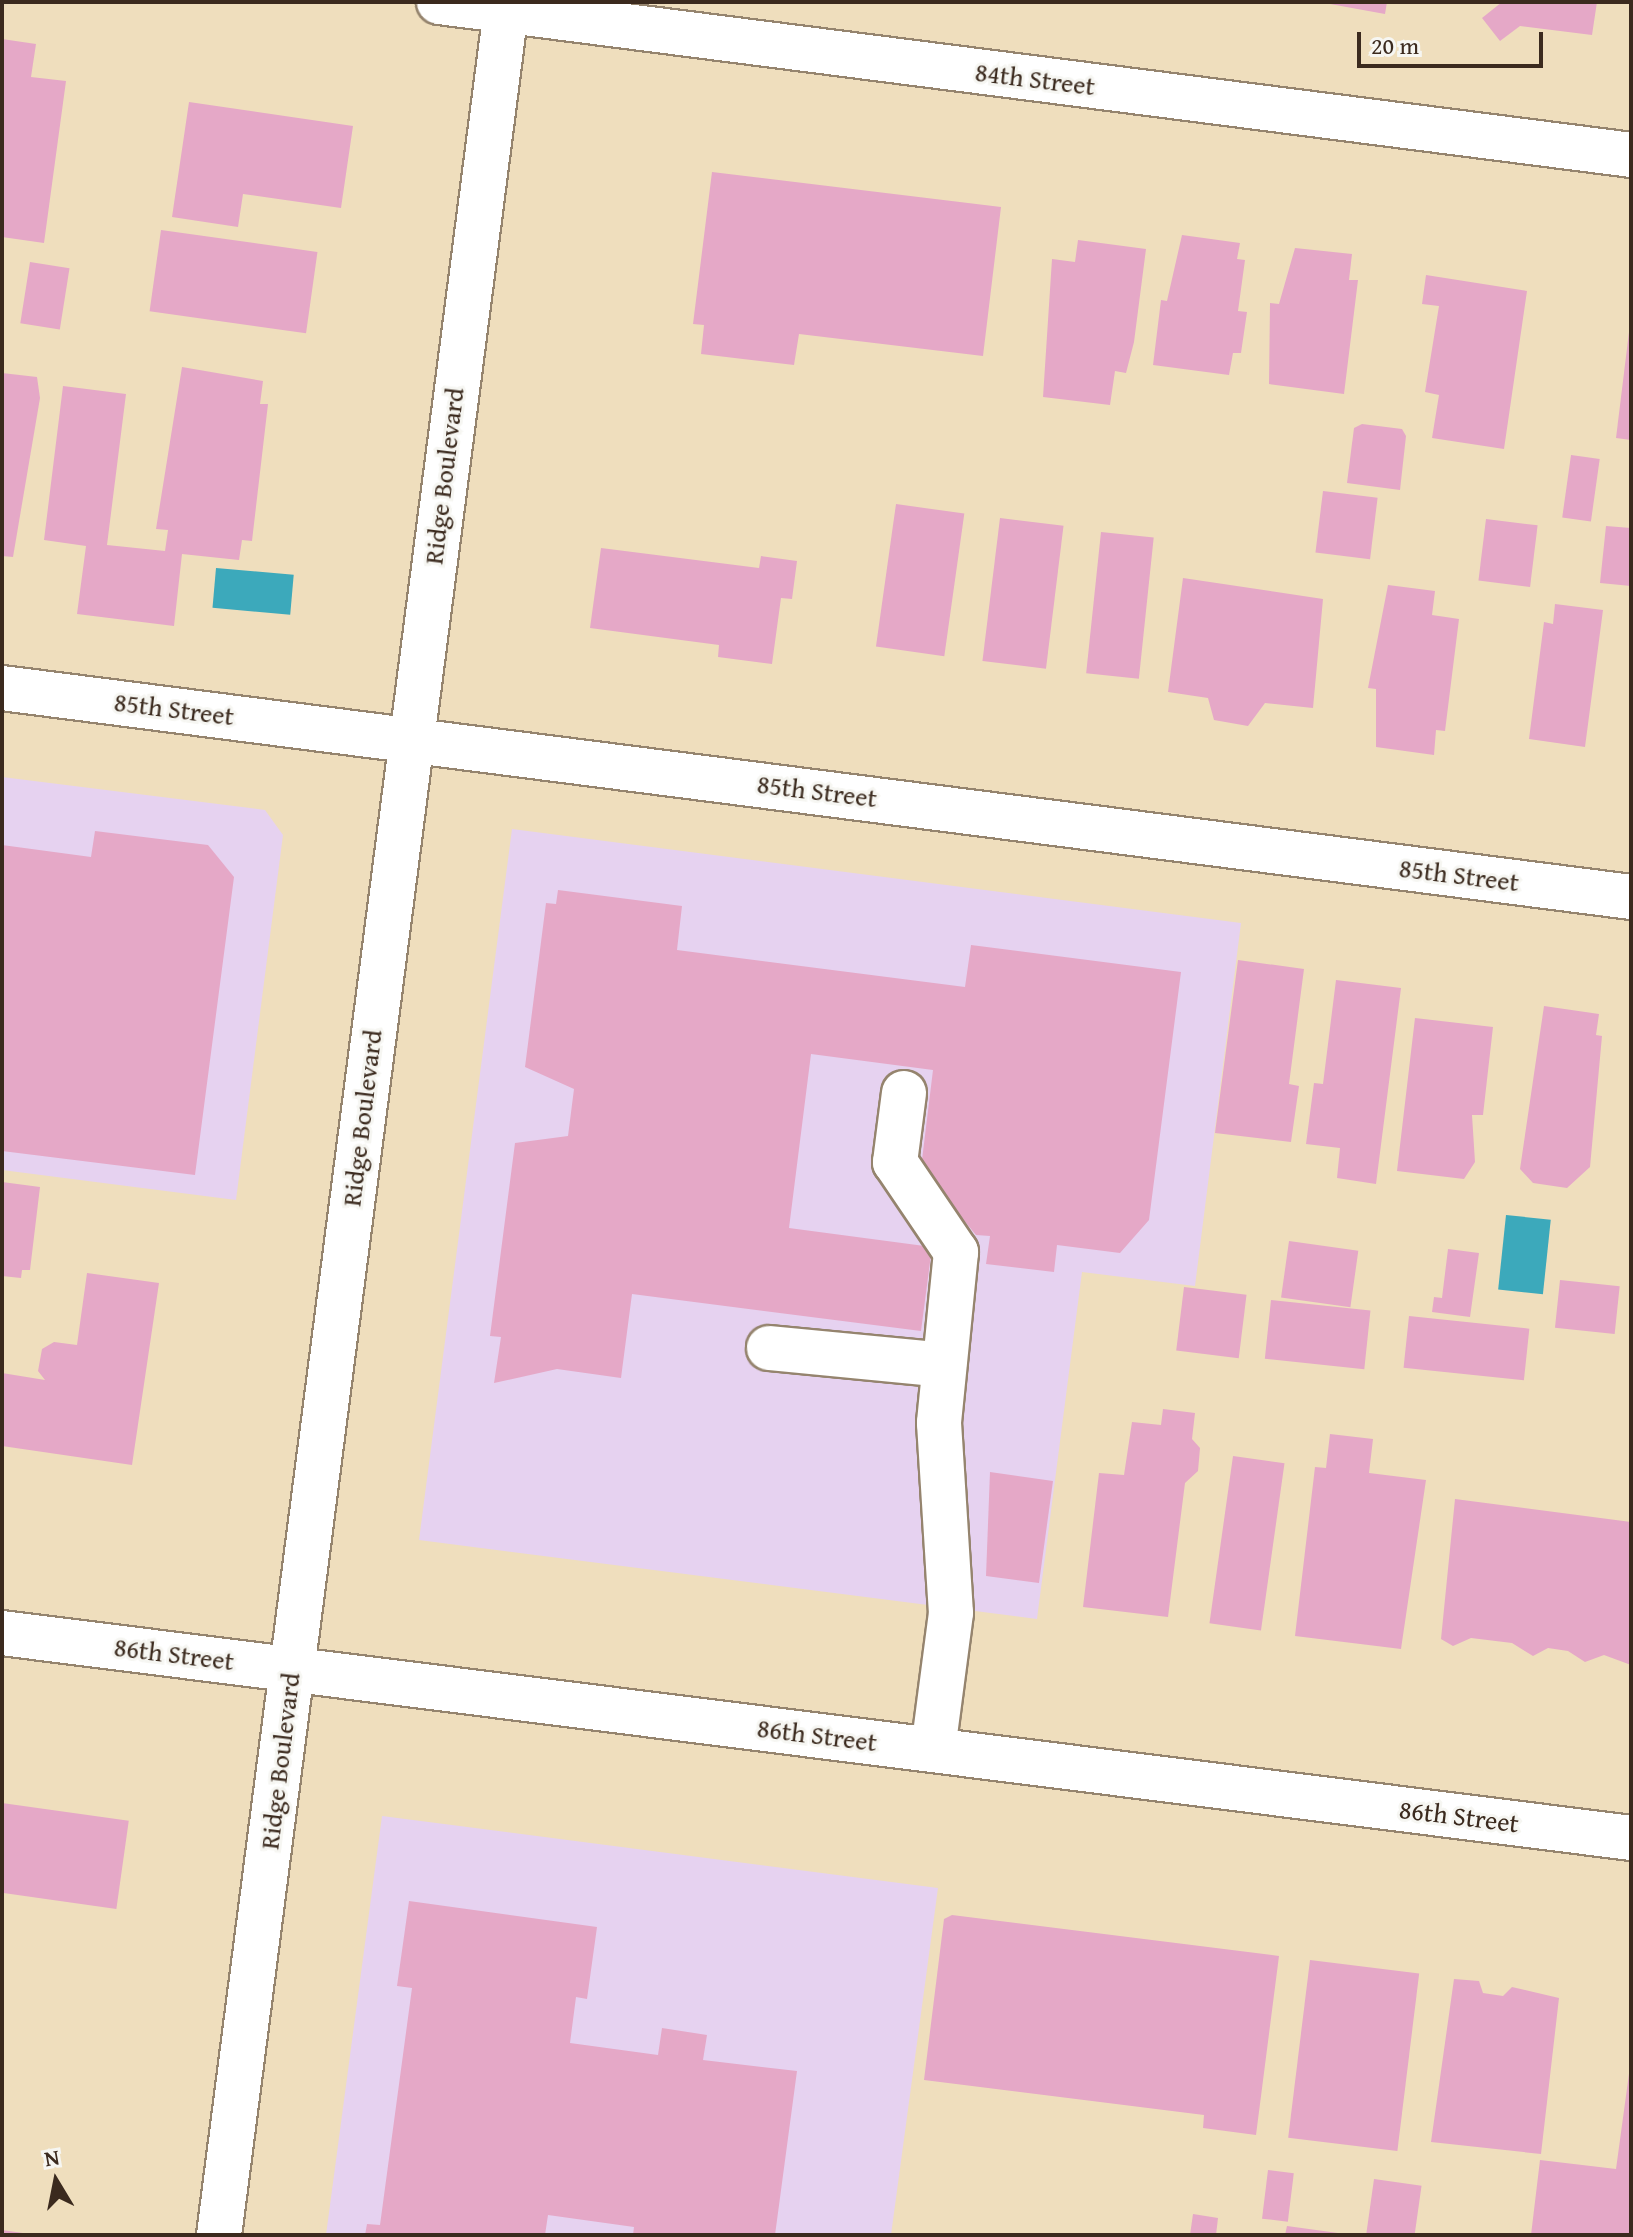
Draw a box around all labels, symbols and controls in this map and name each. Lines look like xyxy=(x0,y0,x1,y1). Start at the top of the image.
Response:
scale bar xyxy=(1361,16,1547,66)
text: 20 m xyxy=(1371,28,1419,63)
street label: 84th Street xyxy=(973,56,1097,102)
street label: Ridge Boulevard xyxy=(418,386,470,566)
street label: 85th Street xyxy=(112,686,236,732)
street label: 85th Street xyxy=(755,768,879,814)
street label: 85th Street xyxy=(1397,852,1521,898)
street label: Ridge Boulevard xyxy=(336,1028,388,1208)
street label: 86th Street xyxy=(112,1631,236,1677)
street label: Ridge Boulevard xyxy=(254,1671,306,1851)
street label: 86th Street xyxy=(755,1712,879,1758)
street label: 86th Street xyxy=(1397,1793,1521,1839)
text: N xyxy=(42,2140,62,2174)
north arrow xyxy=(16,2141,96,2221)

